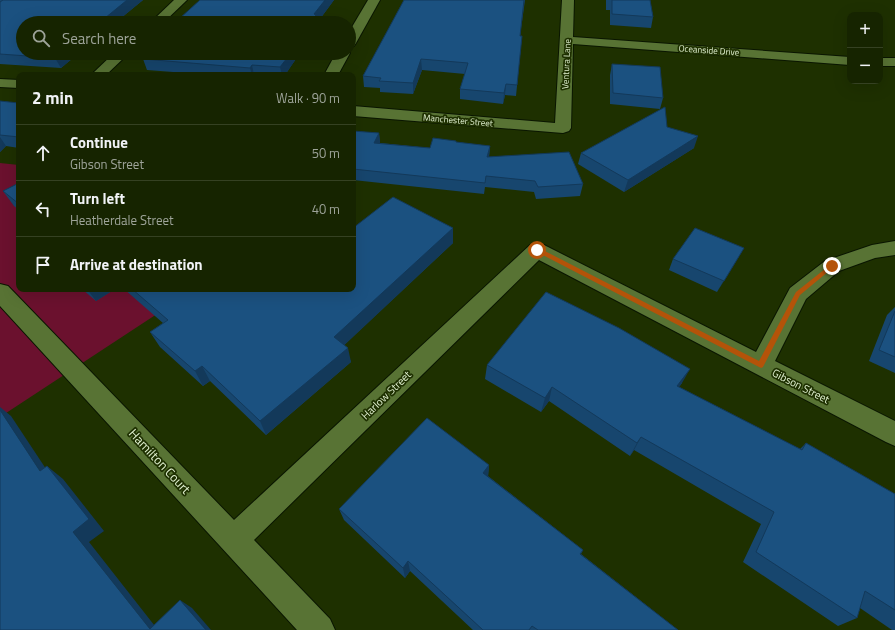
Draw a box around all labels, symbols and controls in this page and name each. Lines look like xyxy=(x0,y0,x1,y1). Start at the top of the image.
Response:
map controls xyxy=(847,12,883,84)
button: + xyxy=(847,12,883,48)
search box xyxy=(16,16,356,60)
icon: search xyxy=(30,27,52,49)
text: Search here xyxy=(62,27,136,50)
street label: Ventura Lane xyxy=(558,38,574,89)
street label: Oceanside Drive xyxy=(678,41,740,59)
button: − xyxy=(847,48,883,84)
text: 2 min xyxy=(32,85,73,111)
text: Walk · 90 m xyxy=(276,88,340,108)
street label: Manchester Street xyxy=(422,110,494,130)
text: Continue xyxy=(70,131,128,154)
icon: ahead xyxy=(32,142,54,164)
text: 50 m xyxy=(312,143,340,163)
text: Gibson Street xyxy=(70,154,144,174)
text: Turn left xyxy=(70,187,125,210)
icon: left xyxy=(32,198,54,220)
text: 40 m xyxy=(312,199,340,219)
text: Heatherdale Street xyxy=(70,210,174,230)
route start xyxy=(528,241,546,259)
text: Arrive at destination xyxy=(70,253,203,276)
icon: arrive xyxy=(32,254,54,276)
route end xyxy=(823,257,841,275)
street label: Gibson Street xyxy=(769,365,833,407)
street label: Harlow Street xyxy=(357,367,415,423)
street label: Hamilton Court xyxy=(124,424,196,499)

